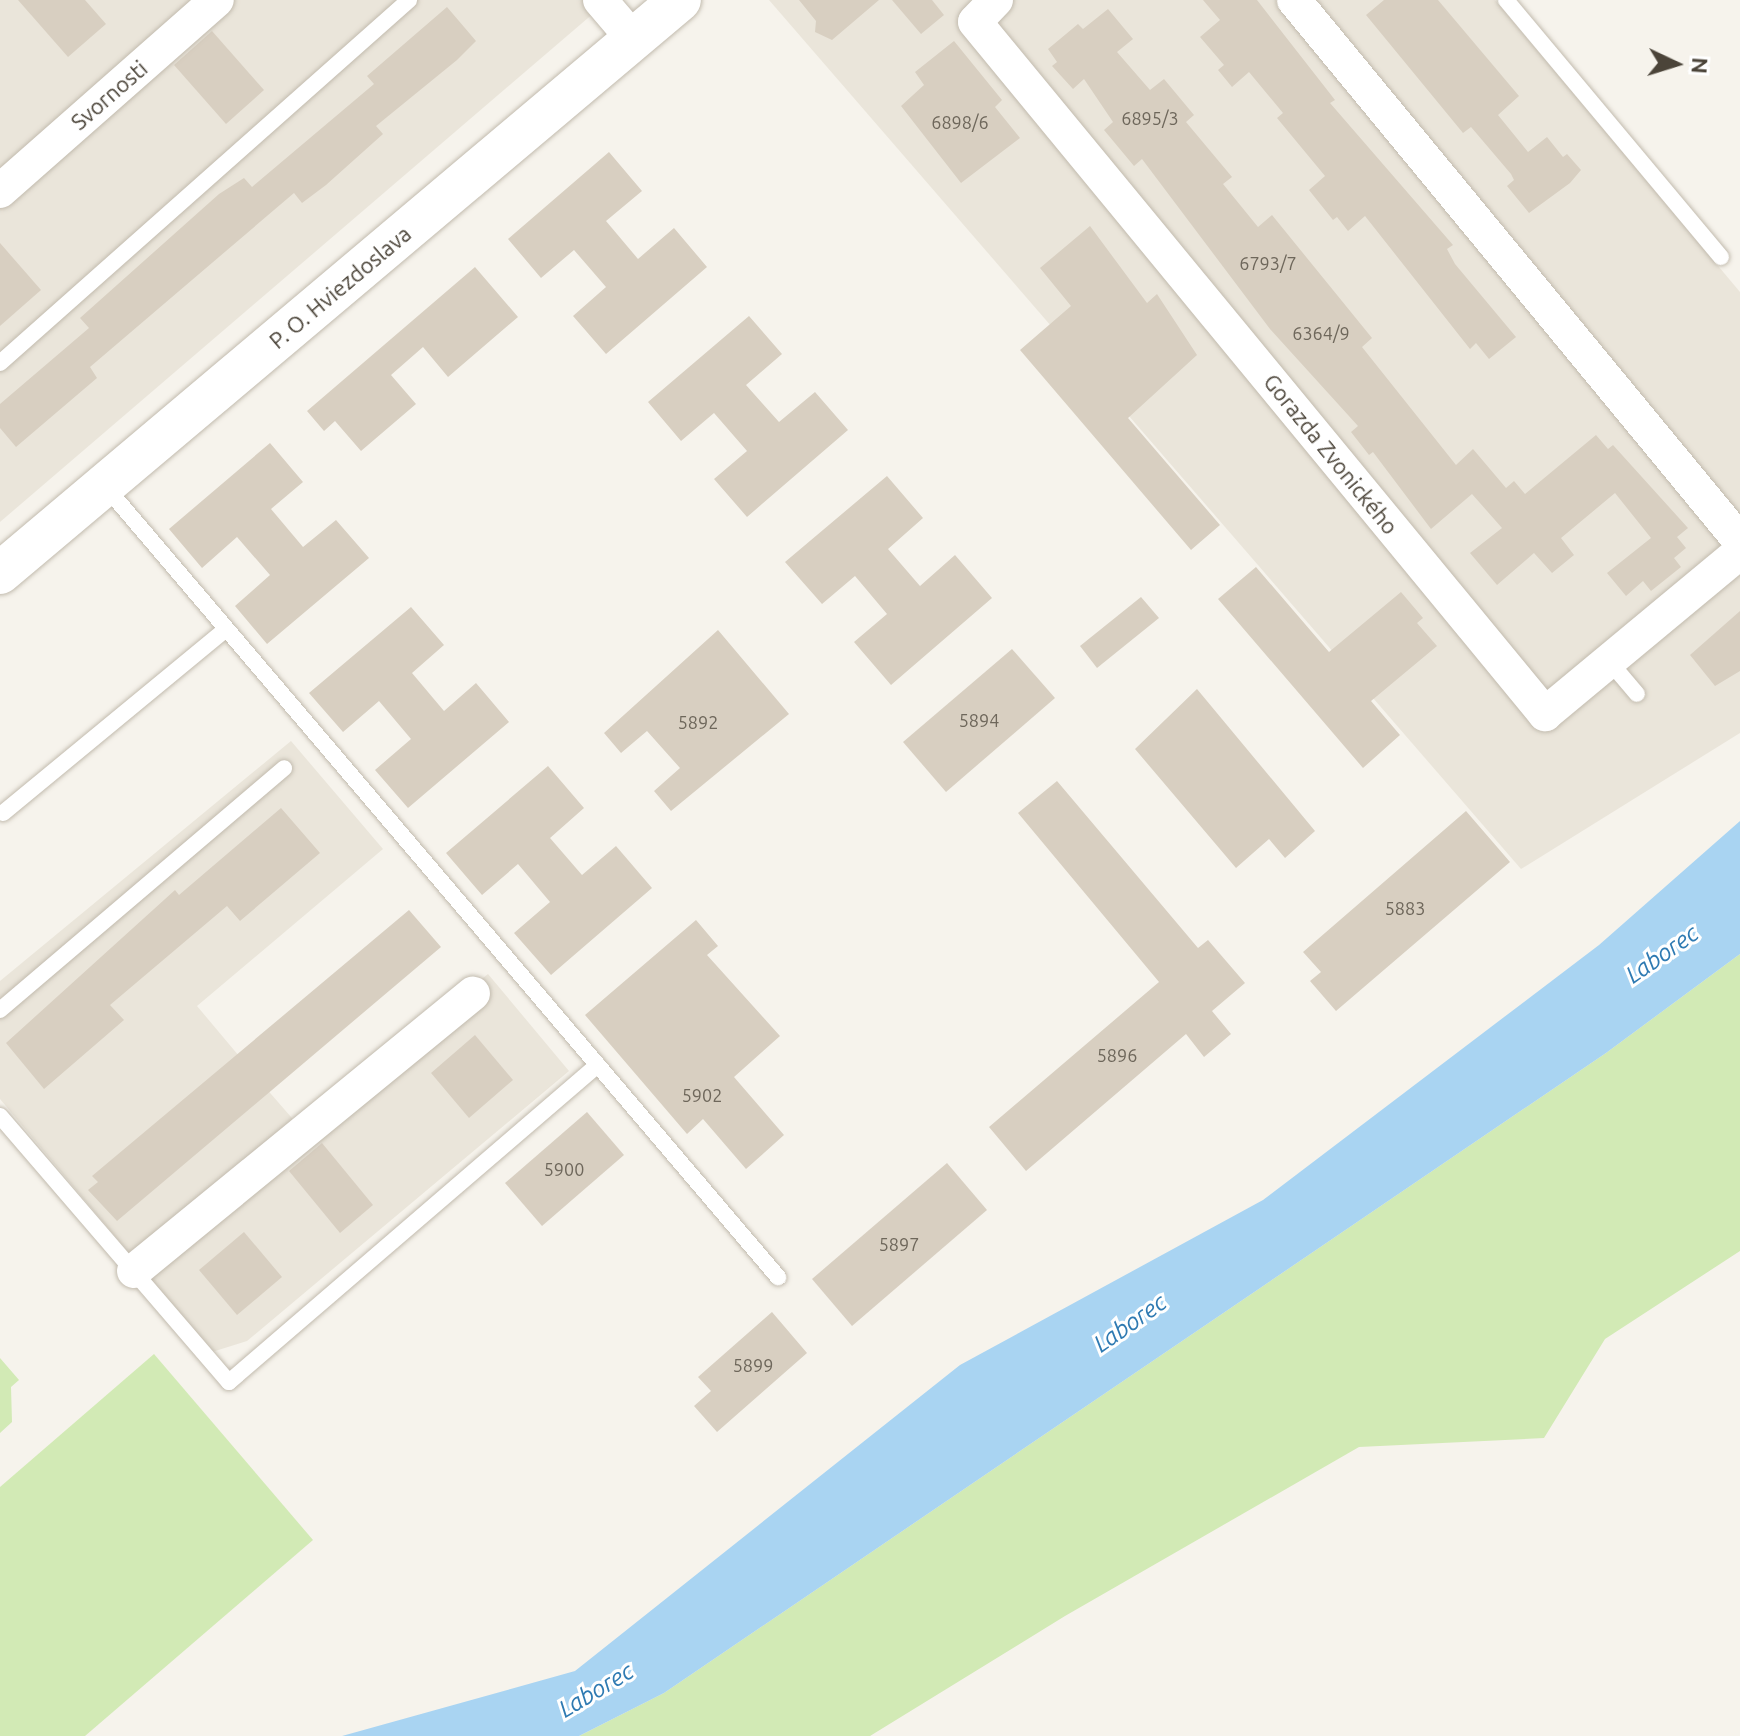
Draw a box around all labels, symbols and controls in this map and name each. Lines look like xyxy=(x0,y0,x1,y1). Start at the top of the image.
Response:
north arrow xyxy=(1636,24,1716,104)
street label: Svornosti xyxy=(66,55,152,135)
text: N xyxy=(1687,57,1713,75)
house number: 6895/3 xyxy=(1121,107,1179,129)
house number: 6898/6 xyxy=(931,111,989,133)
street label: P. O. Hviezdoslava xyxy=(264,220,416,354)
house number: 6793/7 xyxy=(1239,252,1297,274)
house number: 6364/9 xyxy=(1292,322,1350,344)
street label: Gorazda Zvonického xyxy=(1258,369,1404,539)
house number: 5894 xyxy=(959,709,999,731)
house number: 5892 xyxy=(678,711,718,733)
house number: 5883 xyxy=(1385,897,1425,919)
water label: Laborec xyxy=(1620,919,1704,989)
house number: 5896 xyxy=(1097,1044,1137,1066)
house number: 5902 xyxy=(682,1084,722,1106)
house number: 5900 xyxy=(544,1158,584,1180)
house number: 5897 xyxy=(879,1233,919,1255)
water label: Laborec xyxy=(1088,1288,1172,1358)
house number: 5899 xyxy=(733,1354,773,1376)
water label: Laborec xyxy=(553,1656,639,1724)

